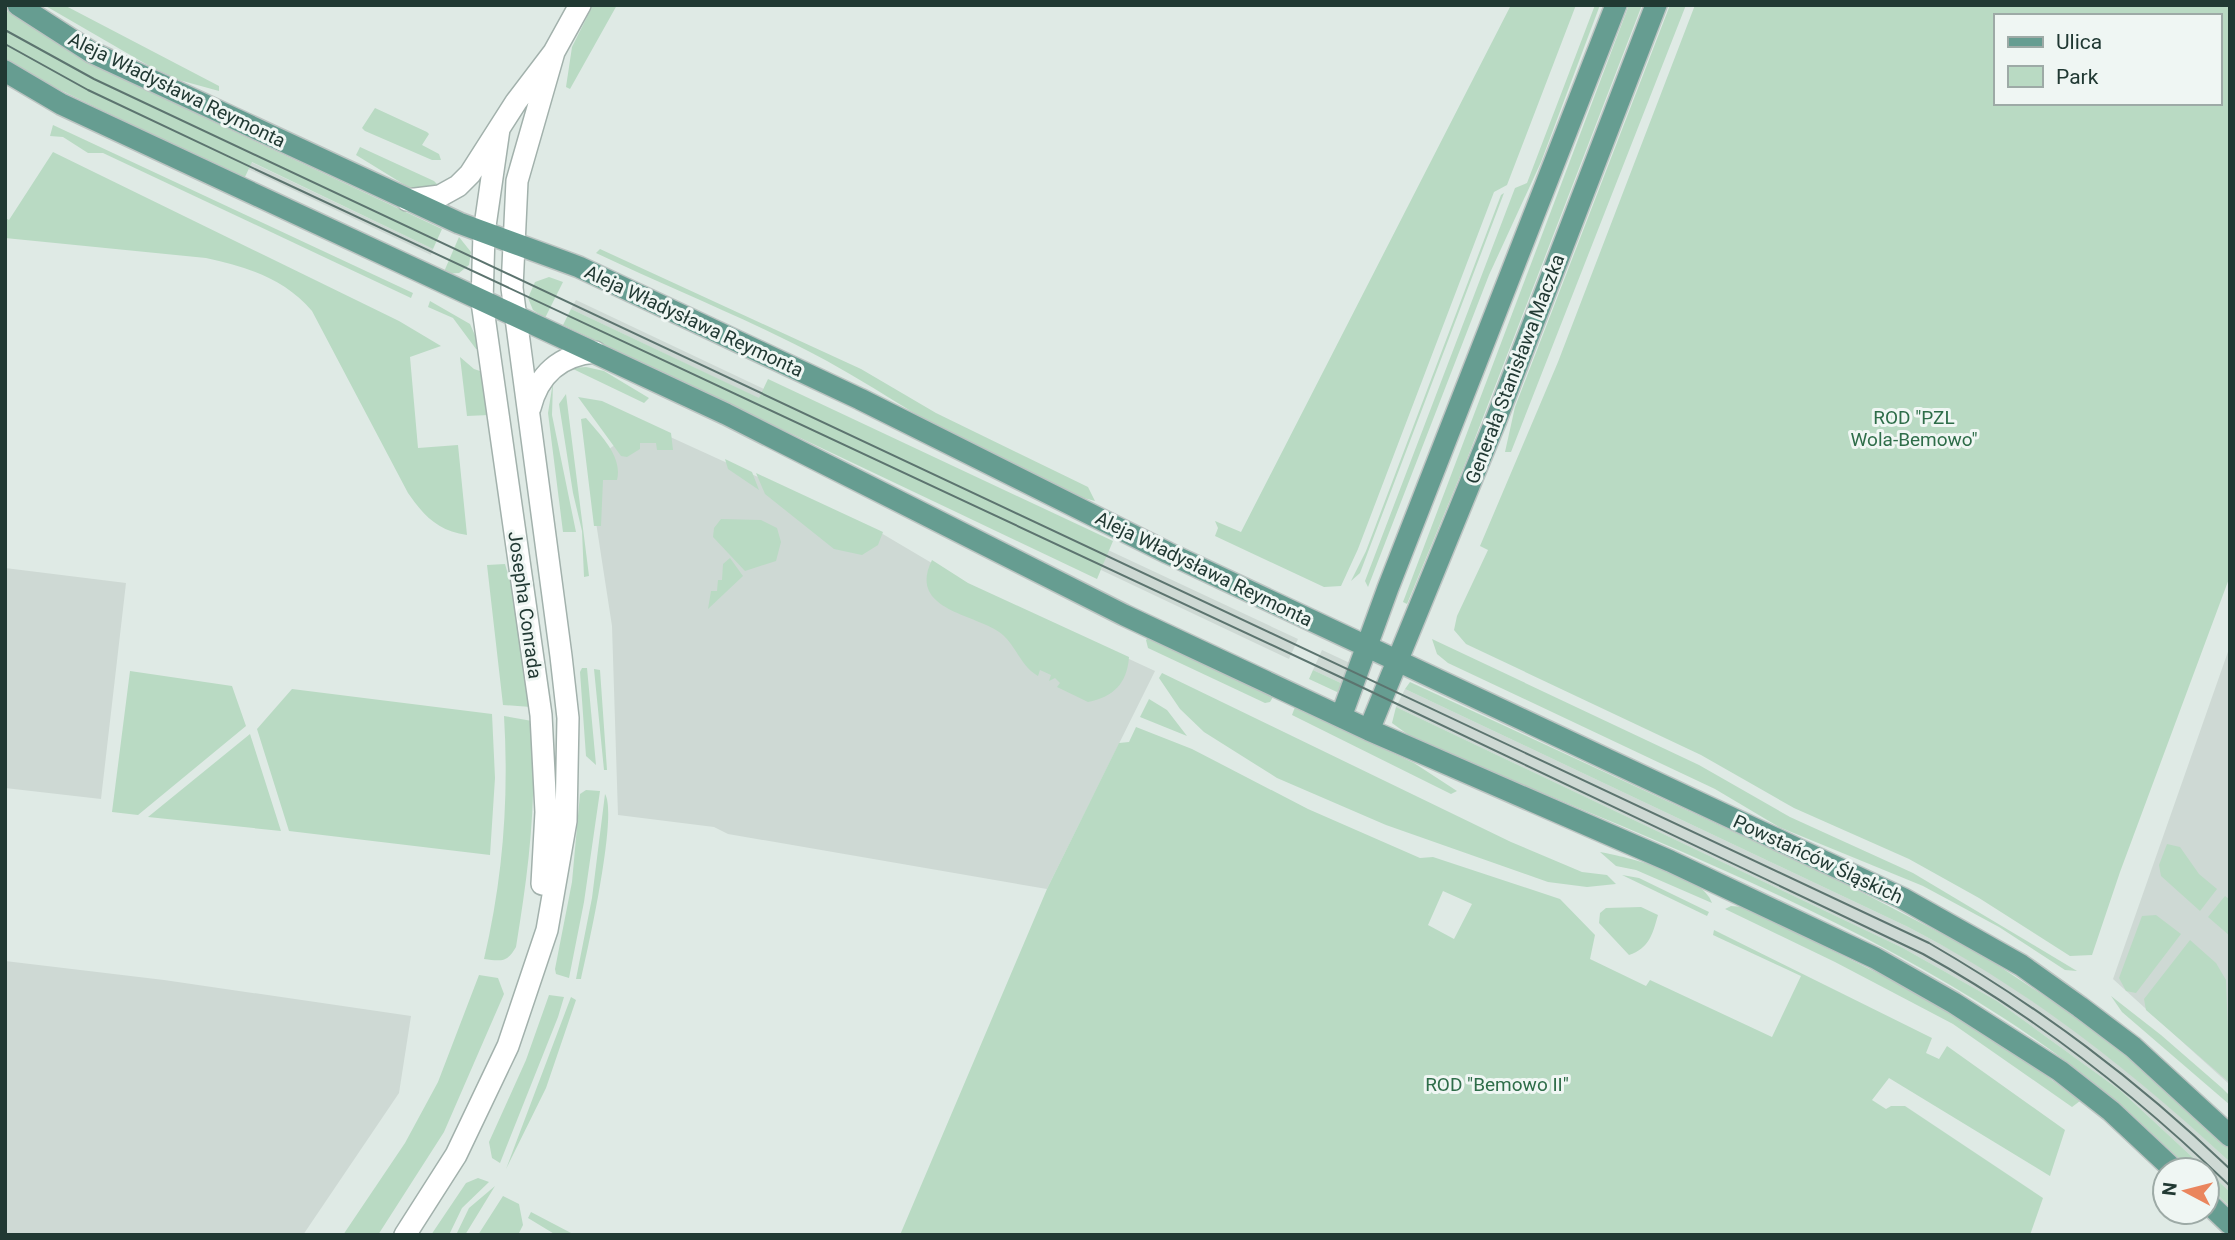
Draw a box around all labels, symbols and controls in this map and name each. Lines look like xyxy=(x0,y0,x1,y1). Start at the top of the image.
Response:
legend xyxy=(1994,14,2221,105)
street label: Aleja Władysława Reymonta xyxy=(65,27,289,153)
text: Ulica xyxy=(2056,30,2102,54)
text: Park xyxy=(2056,65,2099,89)
street label: Generała Stanisława Maczka xyxy=(1461,251,1569,487)
street label: Aleja Władysława Reymonta xyxy=(581,260,807,382)
park label: ROD "PZL Wola-Bemowo" xyxy=(1851,406,1977,451)
street label: Aleja Władysława Reymonta xyxy=(1092,506,1316,632)
street label: Josepha Conrada xyxy=(503,530,547,680)
street label: Powstańców Śląskich xyxy=(1730,810,1906,908)
park label: ROD "Bemowo II" xyxy=(1425,1073,1569,1096)
north arrow xyxy=(2151,1156,2221,1226)
text: N xyxy=(2157,1181,2182,1197)

